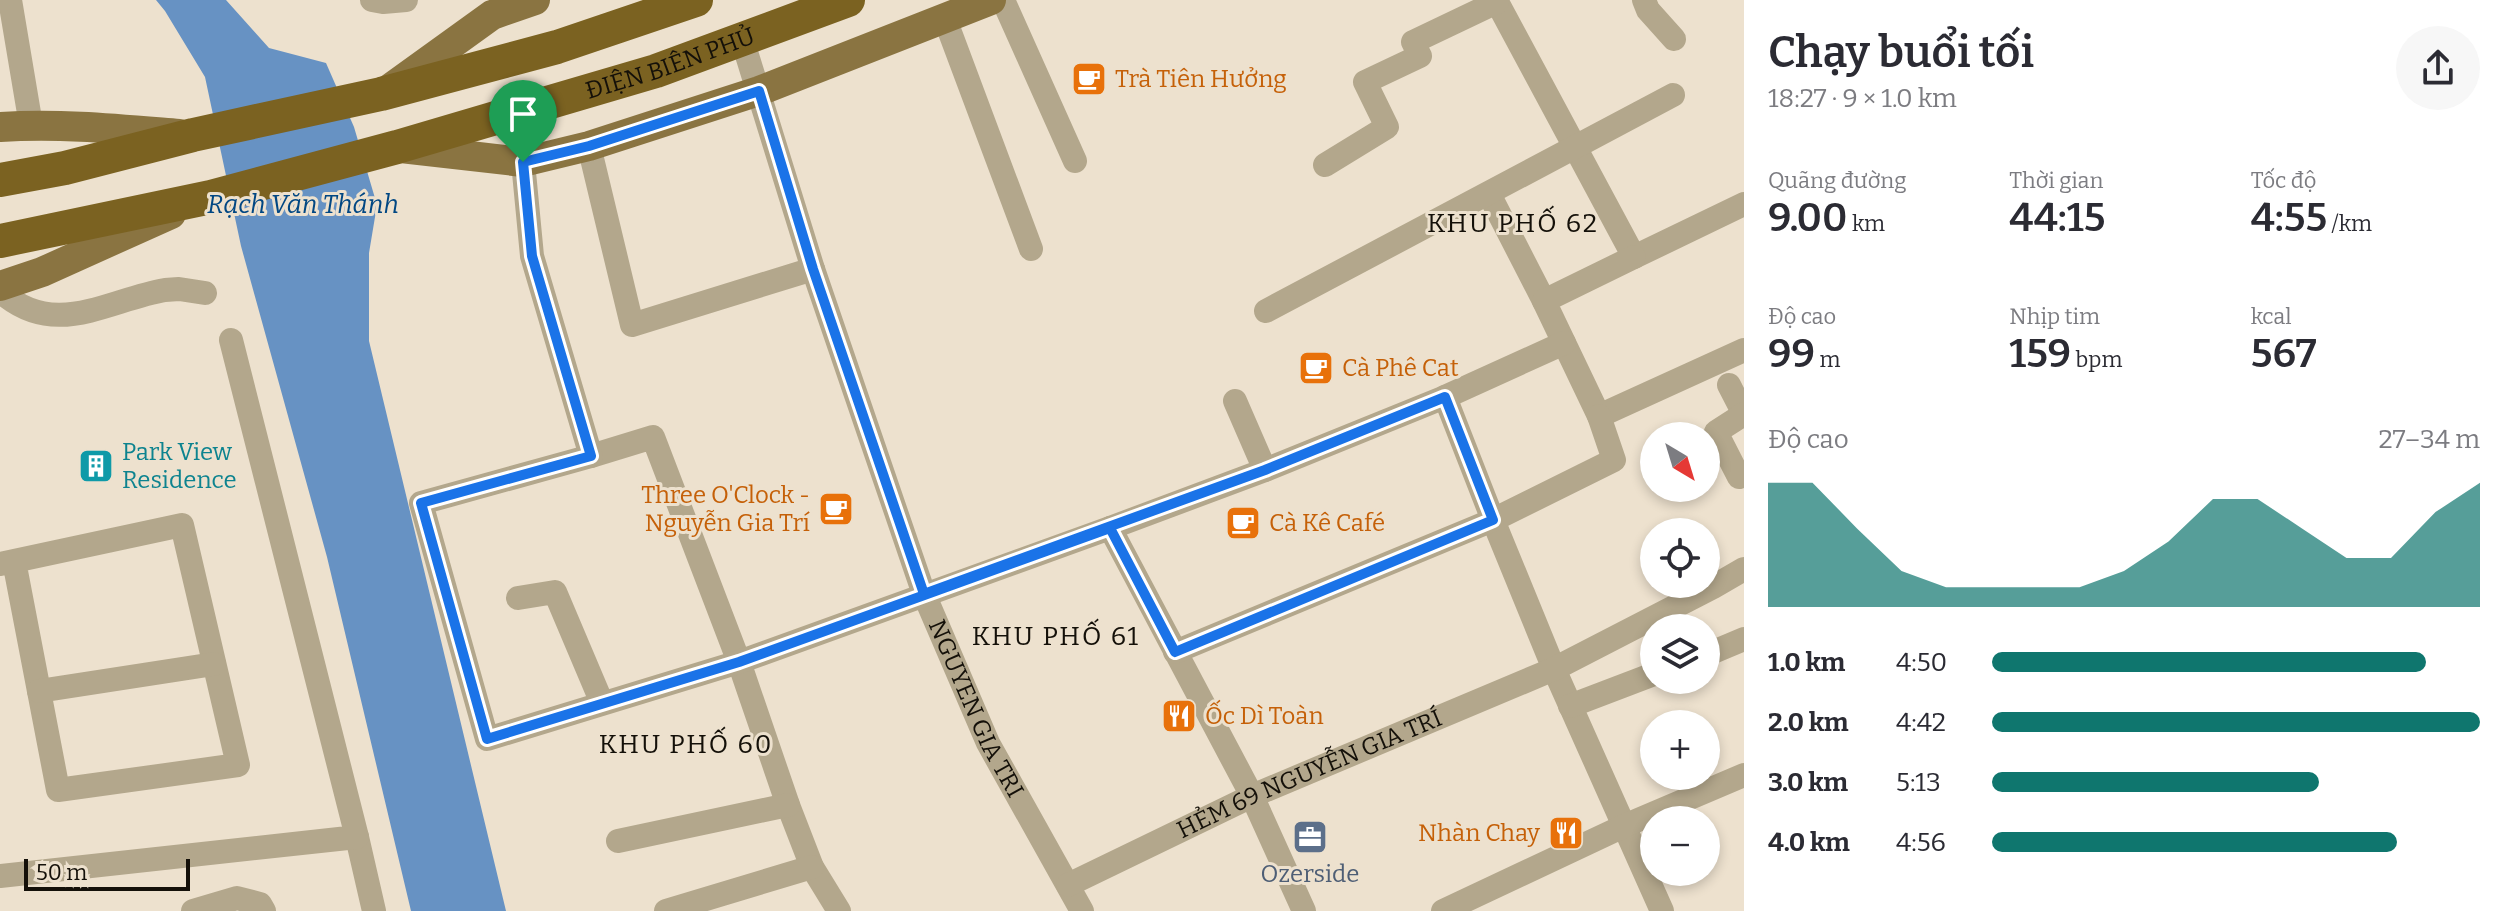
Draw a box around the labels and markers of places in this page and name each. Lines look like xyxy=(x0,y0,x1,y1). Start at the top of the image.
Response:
cafe icon: Trà Tiên Hưởng xyxy=(1070,60,1108,98)
place label: Trà Tiên Hưởng xyxy=(1115,65,1287,93)
pin xyxy=(489,80,557,162)
cafe icon: Cà Phê Cat xyxy=(1297,349,1335,387)
place label: Cà Phê Cat xyxy=(1342,354,1459,382)
place label: Park View Residence xyxy=(122,438,237,494)
building icon: Park View Residence xyxy=(77,447,115,485)
place label: Three O'Clock - Nguyễn Gia Trí xyxy=(641,481,810,537)
cafe icon: Three O'Clock - Nguyễn Gia Trí xyxy=(817,490,855,528)
cafe icon: Cà Kê Café xyxy=(1224,504,1262,542)
place label: Cà Kê Café xyxy=(1269,509,1385,537)
restaurant icon: Ốc Dì Toàn xyxy=(1160,697,1198,735)
place label: Ốc Dì Toàn xyxy=(1205,699,1324,730)
restaurant icon: Nhàn Chay xyxy=(1547,814,1585,852)
office icon: Ozerside xyxy=(1291,818,1329,856)
place label: Nhàn Chay xyxy=(1418,819,1540,847)
place label: Ozerside xyxy=(1261,860,1359,888)

